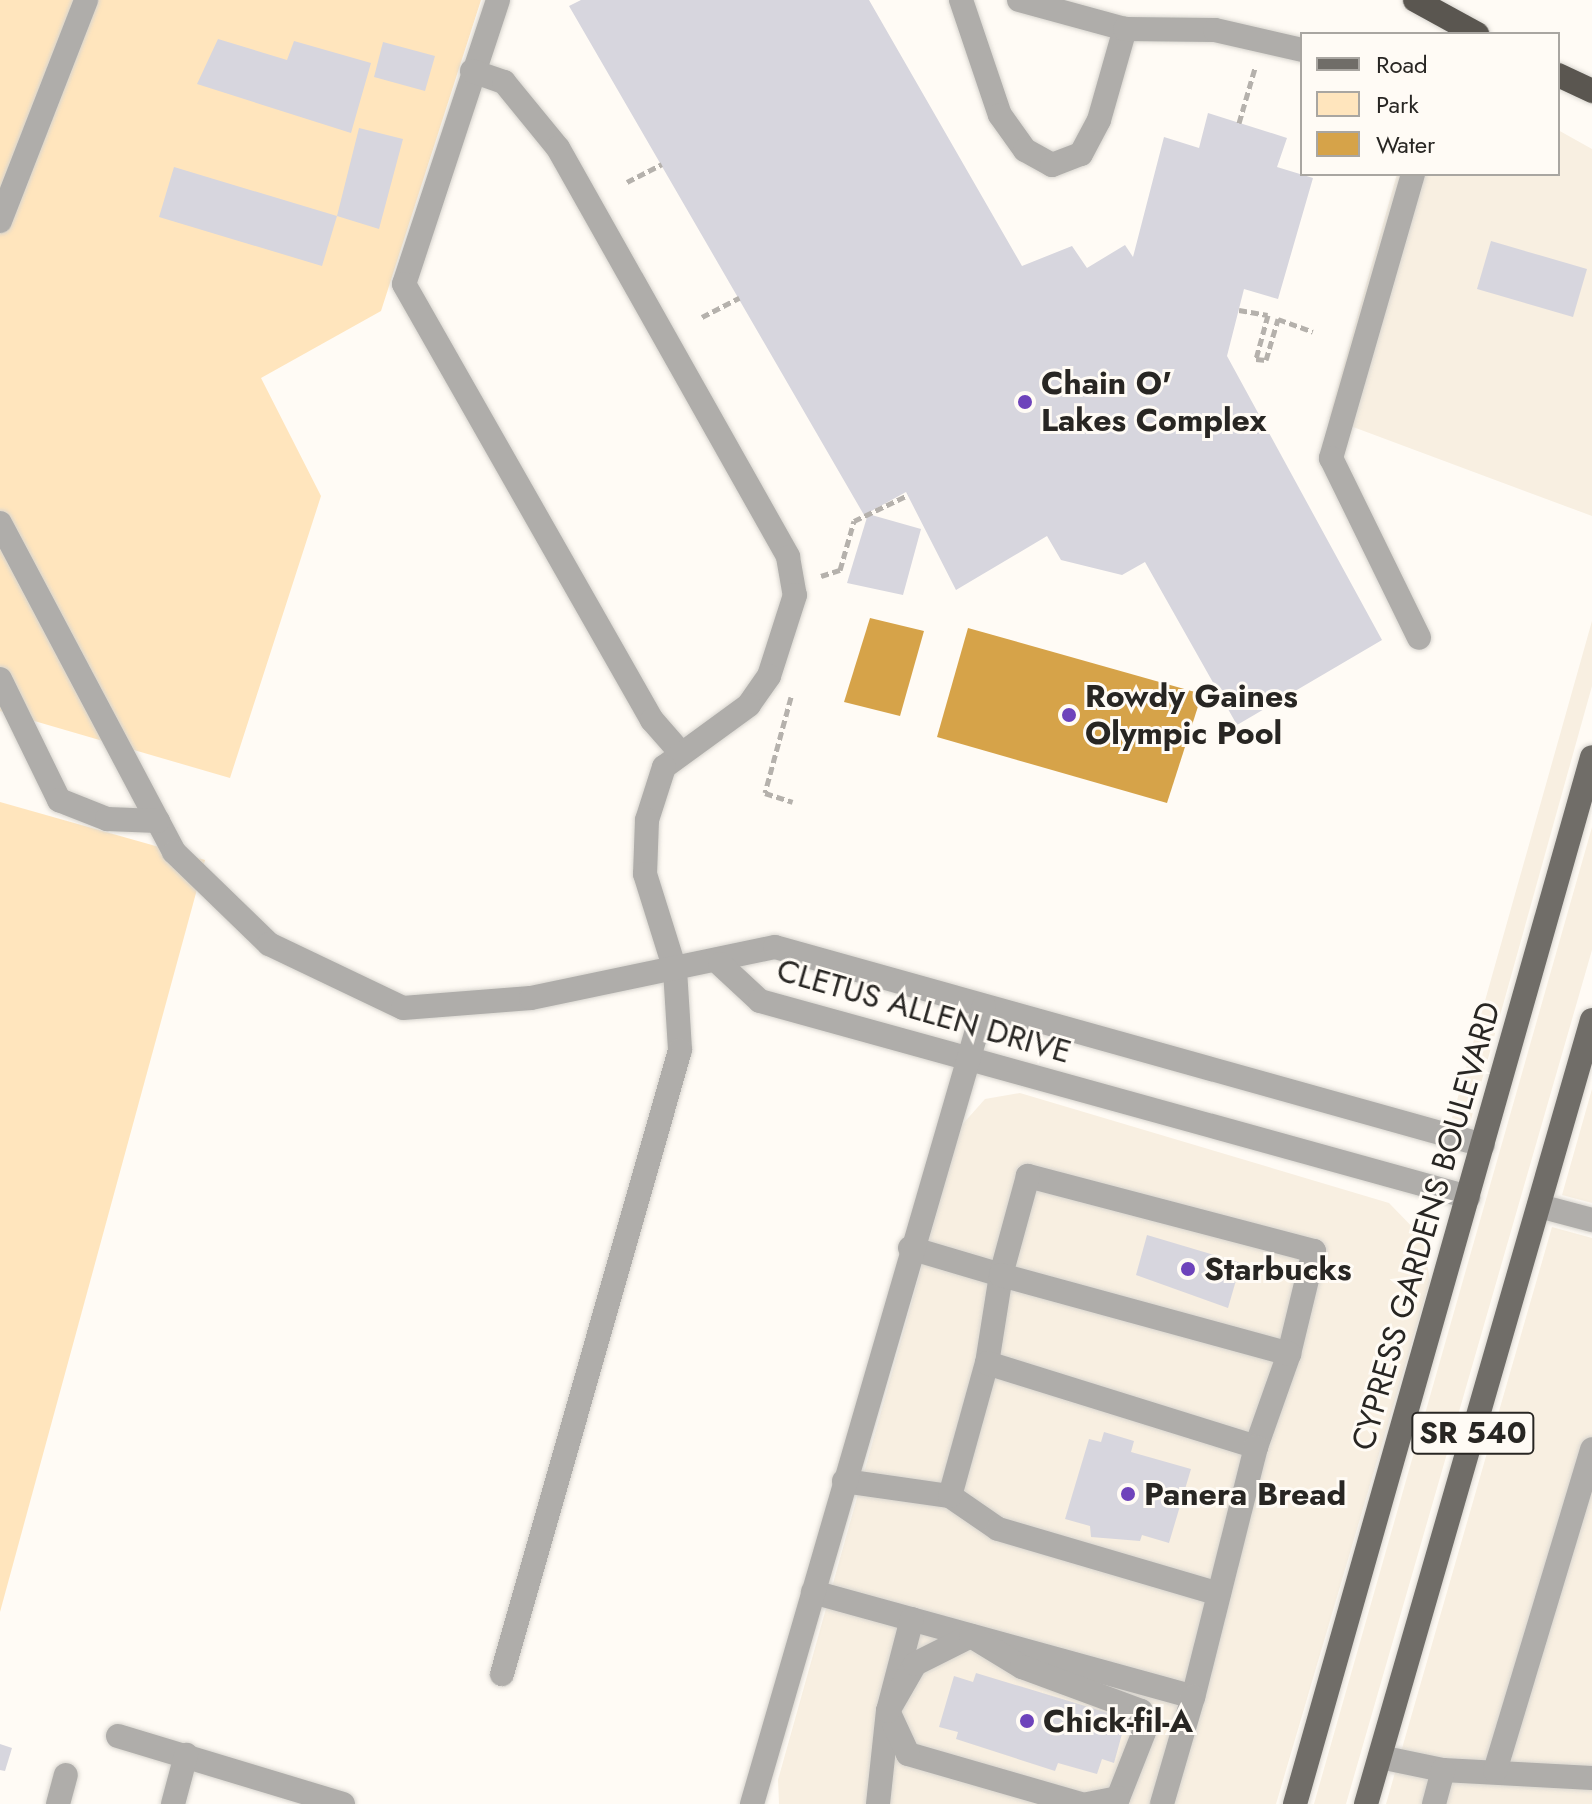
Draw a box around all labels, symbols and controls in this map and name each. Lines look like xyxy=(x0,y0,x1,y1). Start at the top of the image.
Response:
legend xyxy=(1300,32,1560,176)
text: Road xyxy=(1376,47,1428,82)
text: Park xyxy=(1376,87,1419,122)
text: Water xyxy=(1376,127,1435,162)
place label: Chain O' Lakes Complex xyxy=(1041,365,1266,440)
marker: Chain O' Lakes Complex xyxy=(1016,393,1034,411)
place label: Rowdy Gaines Olympic Pool xyxy=(1085,678,1298,753)
marker: Rowdy Gaines Olympic Pool xyxy=(1060,706,1078,724)
street label: CLETUS ALLEN DRIVE xyxy=(773,951,1075,1071)
street label: CYPRESS GARDENS BOULEVARD xyxy=(1343,997,1509,1455)
place label: Starbucks xyxy=(1204,1250,1352,1288)
marker: Starbucks xyxy=(1179,1260,1197,1278)
road number: SR 540 xyxy=(1411,1407,1535,1459)
place label: Panera Bread xyxy=(1144,1475,1346,1513)
marker: Panera Bread xyxy=(1119,1485,1137,1503)
place label: Chick-fil-A xyxy=(1043,1702,1193,1740)
marker: Chick-fil-A xyxy=(1018,1712,1036,1730)

